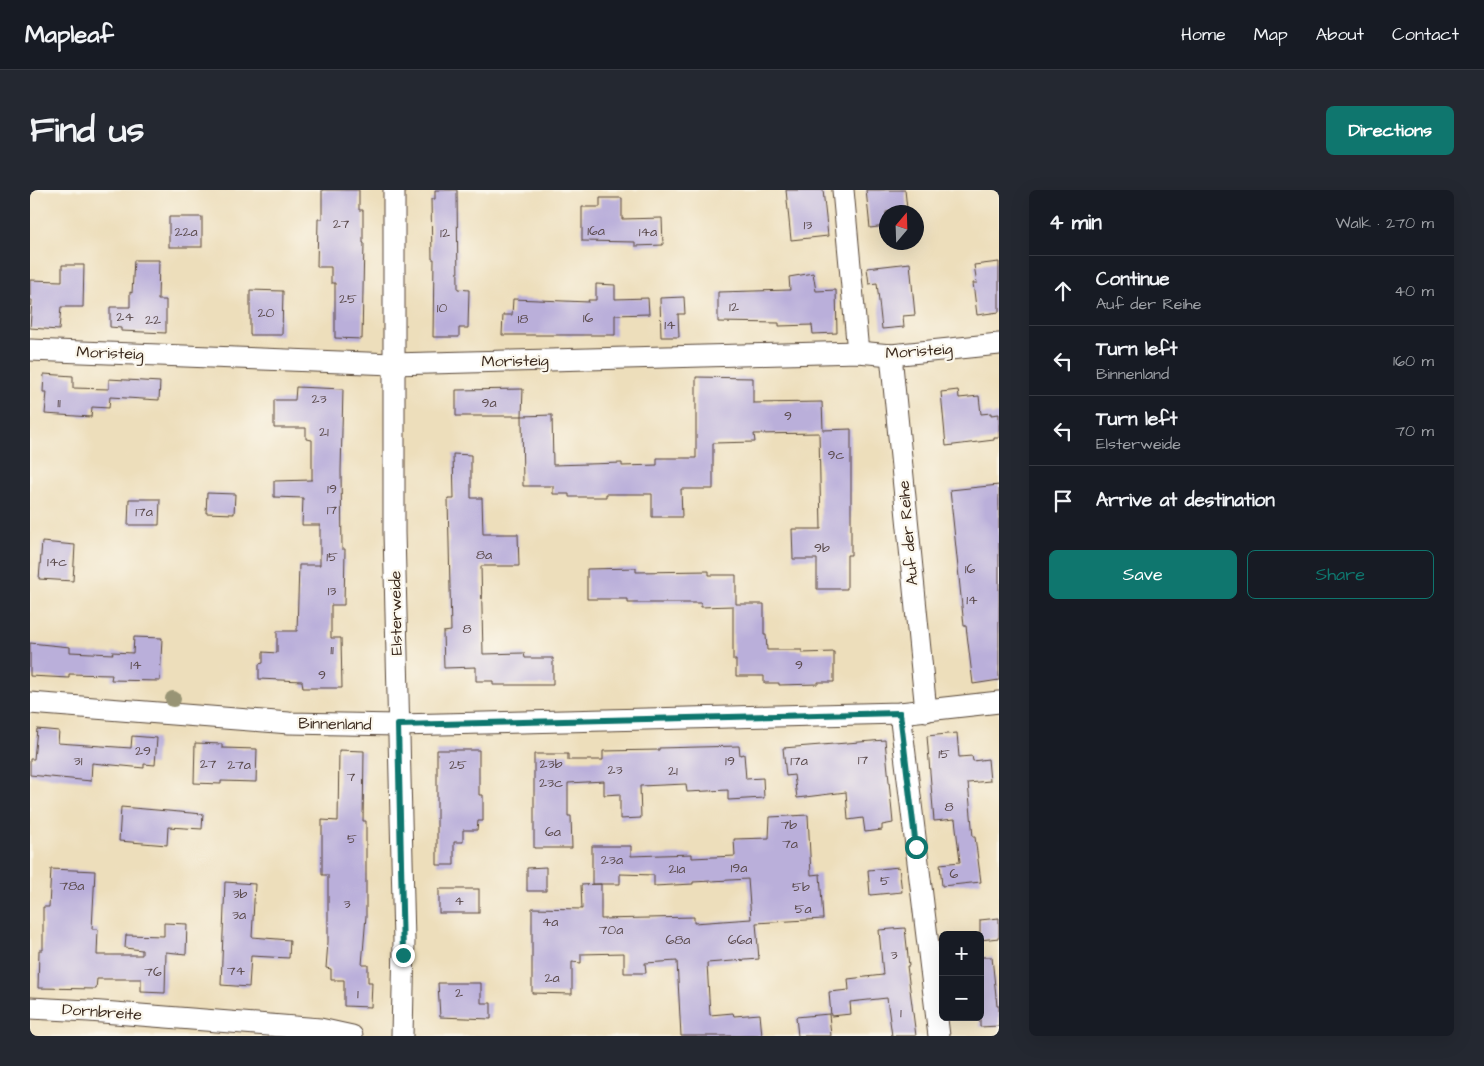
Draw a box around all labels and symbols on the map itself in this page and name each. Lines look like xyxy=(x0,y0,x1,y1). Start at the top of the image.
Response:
north arrow xyxy=(879,205,924,250)
house number: 27 xyxy=(333,214,350,234)
house number: 13 xyxy=(804,215,812,235)
house number: 16a xyxy=(587,221,605,241)
house number: 22a xyxy=(174,222,198,242)
house number: 14a xyxy=(639,222,657,242)
house number: 12 xyxy=(440,223,450,243)
house number: 25 xyxy=(339,289,357,309)
house number: 12 xyxy=(729,297,739,317)
house number: 10 xyxy=(437,298,447,318)
house number: 20 xyxy=(258,303,275,323)
house number: 24 xyxy=(116,307,134,327)
house number: 16 xyxy=(583,308,594,328)
house number: 18 xyxy=(518,309,528,329)
house number: 22 xyxy=(145,310,161,330)
house number: 14 xyxy=(664,315,676,335)
street label: Moristeig xyxy=(885,338,953,365)
street label: Moristeig xyxy=(76,341,144,366)
street label: Moristeig xyxy=(481,349,549,374)
house number: 23 xyxy=(311,389,327,409)
house number: 11 xyxy=(57,393,61,413)
house number: 9a xyxy=(481,393,497,413)
house number: 9 xyxy=(784,406,792,426)
house number: 21 xyxy=(319,422,329,442)
house number: 9c xyxy=(828,445,845,465)
house number: 19 xyxy=(327,479,337,499)
street label: Auf der Reihe xyxy=(892,479,924,586)
house number: 17 xyxy=(327,500,338,520)
house number: 17a xyxy=(135,502,153,522)
house number: 9b xyxy=(814,538,830,558)
house number: 8a xyxy=(476,545,492,565)
house number: 15 xyxy=(326,547,338,567)
house number: 14c xyxy=(47,552,67,572)
house number: 16 xyxy=(965,559,976,579)
street label: Elsterweide xyxy=(384,570,408,656)
house number: 13 xyxy=(328,581,336,601)
house number: 14 xyxy=(966,590,978,610)
house number: 8 xyxy=(462,619,472,639)
house number: 11 xyxy=(330,640,334,660)
house number: 14 xyxy=(130,655,142,675)
house number: 9 xyxy=(795,655,803,675)
house number: 9 xyxy=(318,665,326,685)
street label: Binnenland xyxy=(298,712,372,736)
house number: 29 xyxy=(135,741,151,761)
house number: 15 xyxy=(938,744,950,764)
house number: 17 xyxy=(858,750,869,770)
house number: 31 xyxy=(74,751,83,771)
house number: 19 xyxy=(725,751,735,771)
house number: 17a xyxy=(790,751,808,771)
house number: 27 xyxy=(200,754,217,774)
house number: 23b xyxy=(540,754,563,774)
house number: 27a xyxy=(227,755,251,775)
house number: 25 xyxy=(449,755,467,775)
house number: 23 xyxy=(607,760,623,780)
house number: 21 xyxy=(668,761,678,781)
house number: 7 xyxy=(347,767,356,787)
house number: 23c xyxy=(539,773,563,793)
house number: 8 xyxy=(944,797,954,817)
house number: 7b xyxy=(781,815,797,835)
house number: 6a xyxy=(545,822,561,842)
house number: 5 xyxy=(347,829,357,849)
house number: 7a xyxy=(782,834,798,854)
route start xyxy=(905,836,928,859)
house number: 23a xyxy=(601,850,623,870)
house number: 19a xyxy=(731,858,747,878)
house number: 21a xyxy=(669,859,685,879)
house number: 6 xyxy=(950,864,959,884)
house number: 5 xyxy=(880,871,890,891)
house number: 78a xyxy=(60,876,84,896)
house number: 5b xyxy=(792,877,810,897)
house number: 3b xyxy=(233,884,248,904)
house number: 4 xyxy=(454,891,464,911)
house number: 3 xyxy=(343,894,351,914)
house number: 5a xyxy=(794,899,812,919)
house number: 3a xyxy=(232,905,246,925)
house number: 4a xyxy=(542,912,558,932)
house number: 70a xyxy=(599,920,623,940)
house number: 68a xyxy=(666,930,690,950)
house number: 66a xyxy=(728,930,752,950)
route end xyxy=(392,944,415,967)
house number: 3 xyxy=(890,945,898,965)
house number: 74 xyxy=(227,961,246,981)
house number: 76 xyxy=(144,962,162,982)
house number: 2a xyxy=(544,968,560,988)
house number: 2 xyxy=(455,983,463,1003)
house number: 1 xyxy=(357,984,359,1004)
street label: Dornbreite xyxy=(61,998,143,1026)
house number: 1 xyxy=(900,1003,902,1023)

